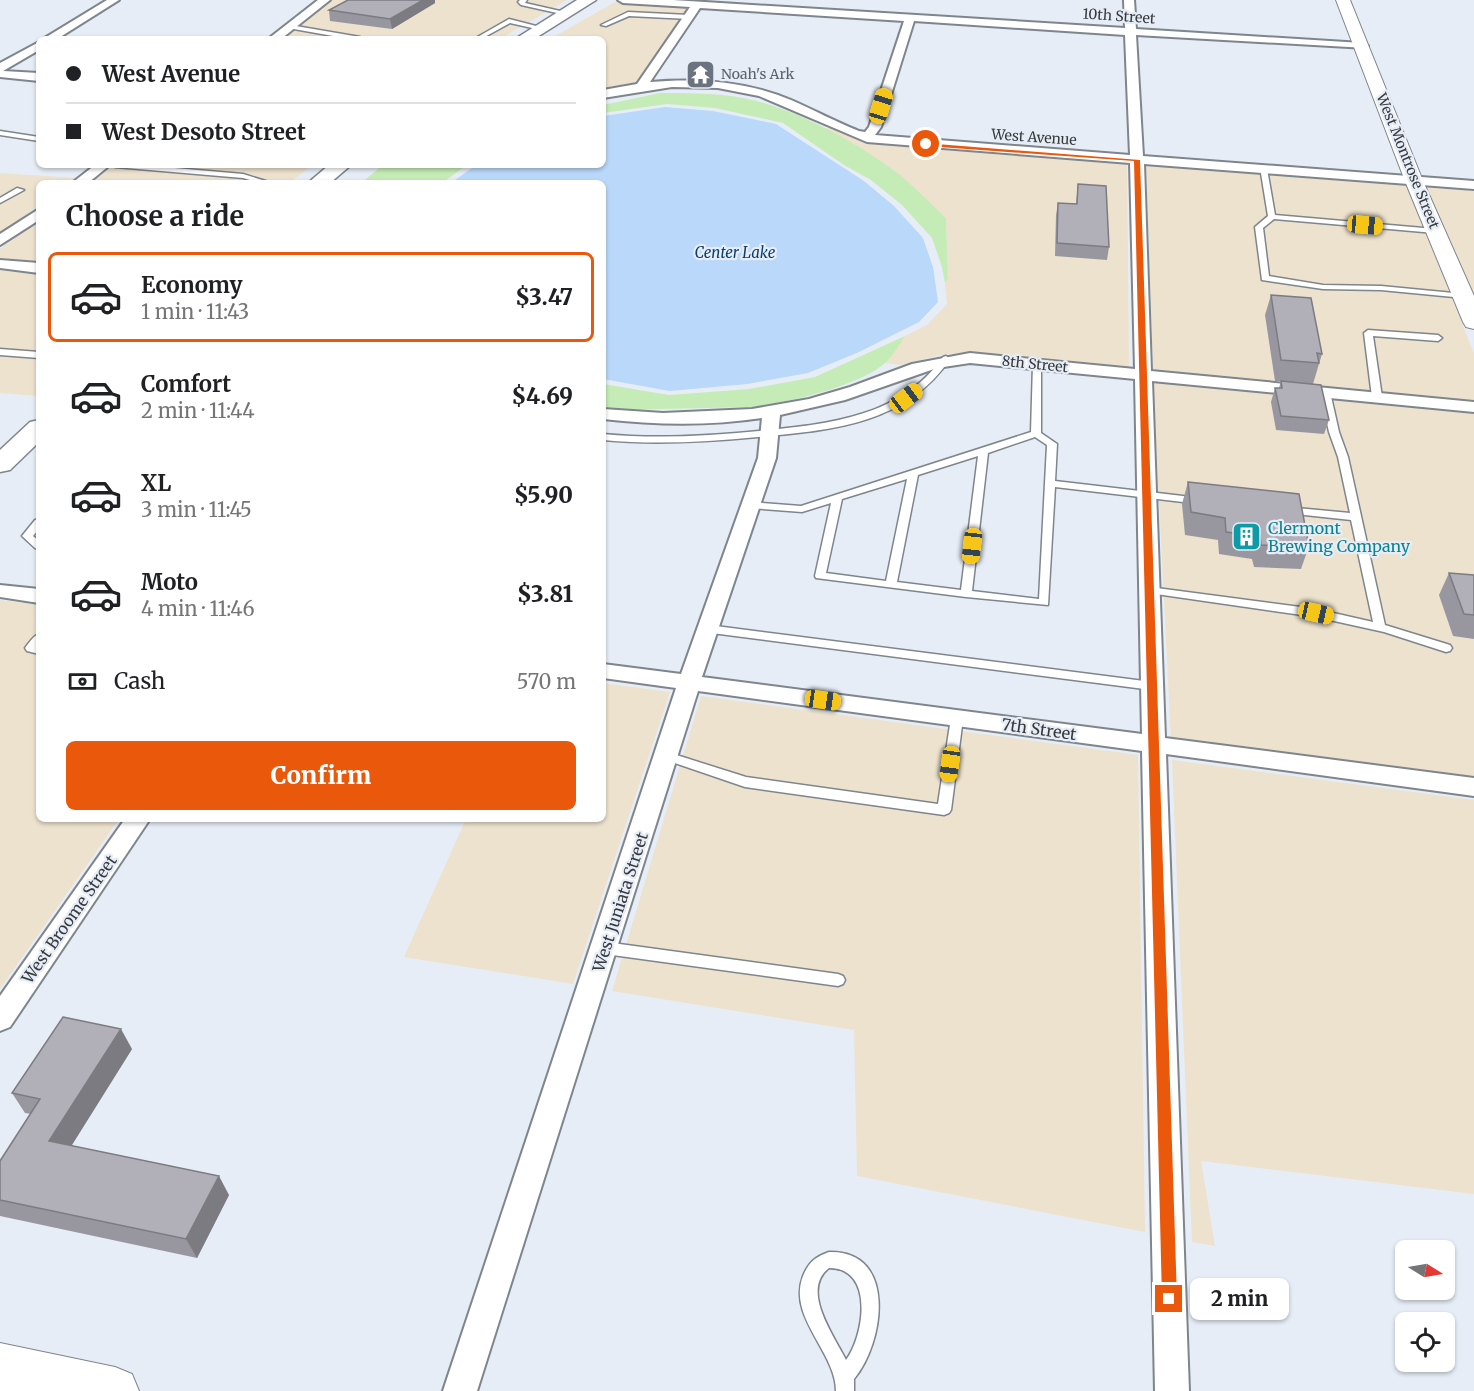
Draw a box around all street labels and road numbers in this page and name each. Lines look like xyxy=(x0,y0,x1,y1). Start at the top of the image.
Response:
street label: 10th Street xyxy=(1082,4,1156,28)
street label: West Montrose Street xyxy=(1372,90,1444,232)
street label: West Avenue xyxy=(990,125,1077,149)
street label: 8th Street xyxy=(1001,352,1069,376)
street label: 7th Street xyxy=(1000,714,1078,744)
street label: West Juniata Street xyxy=(588,829,652,975)
street label: West Broome Street xyxy=(17,850,121,988)

